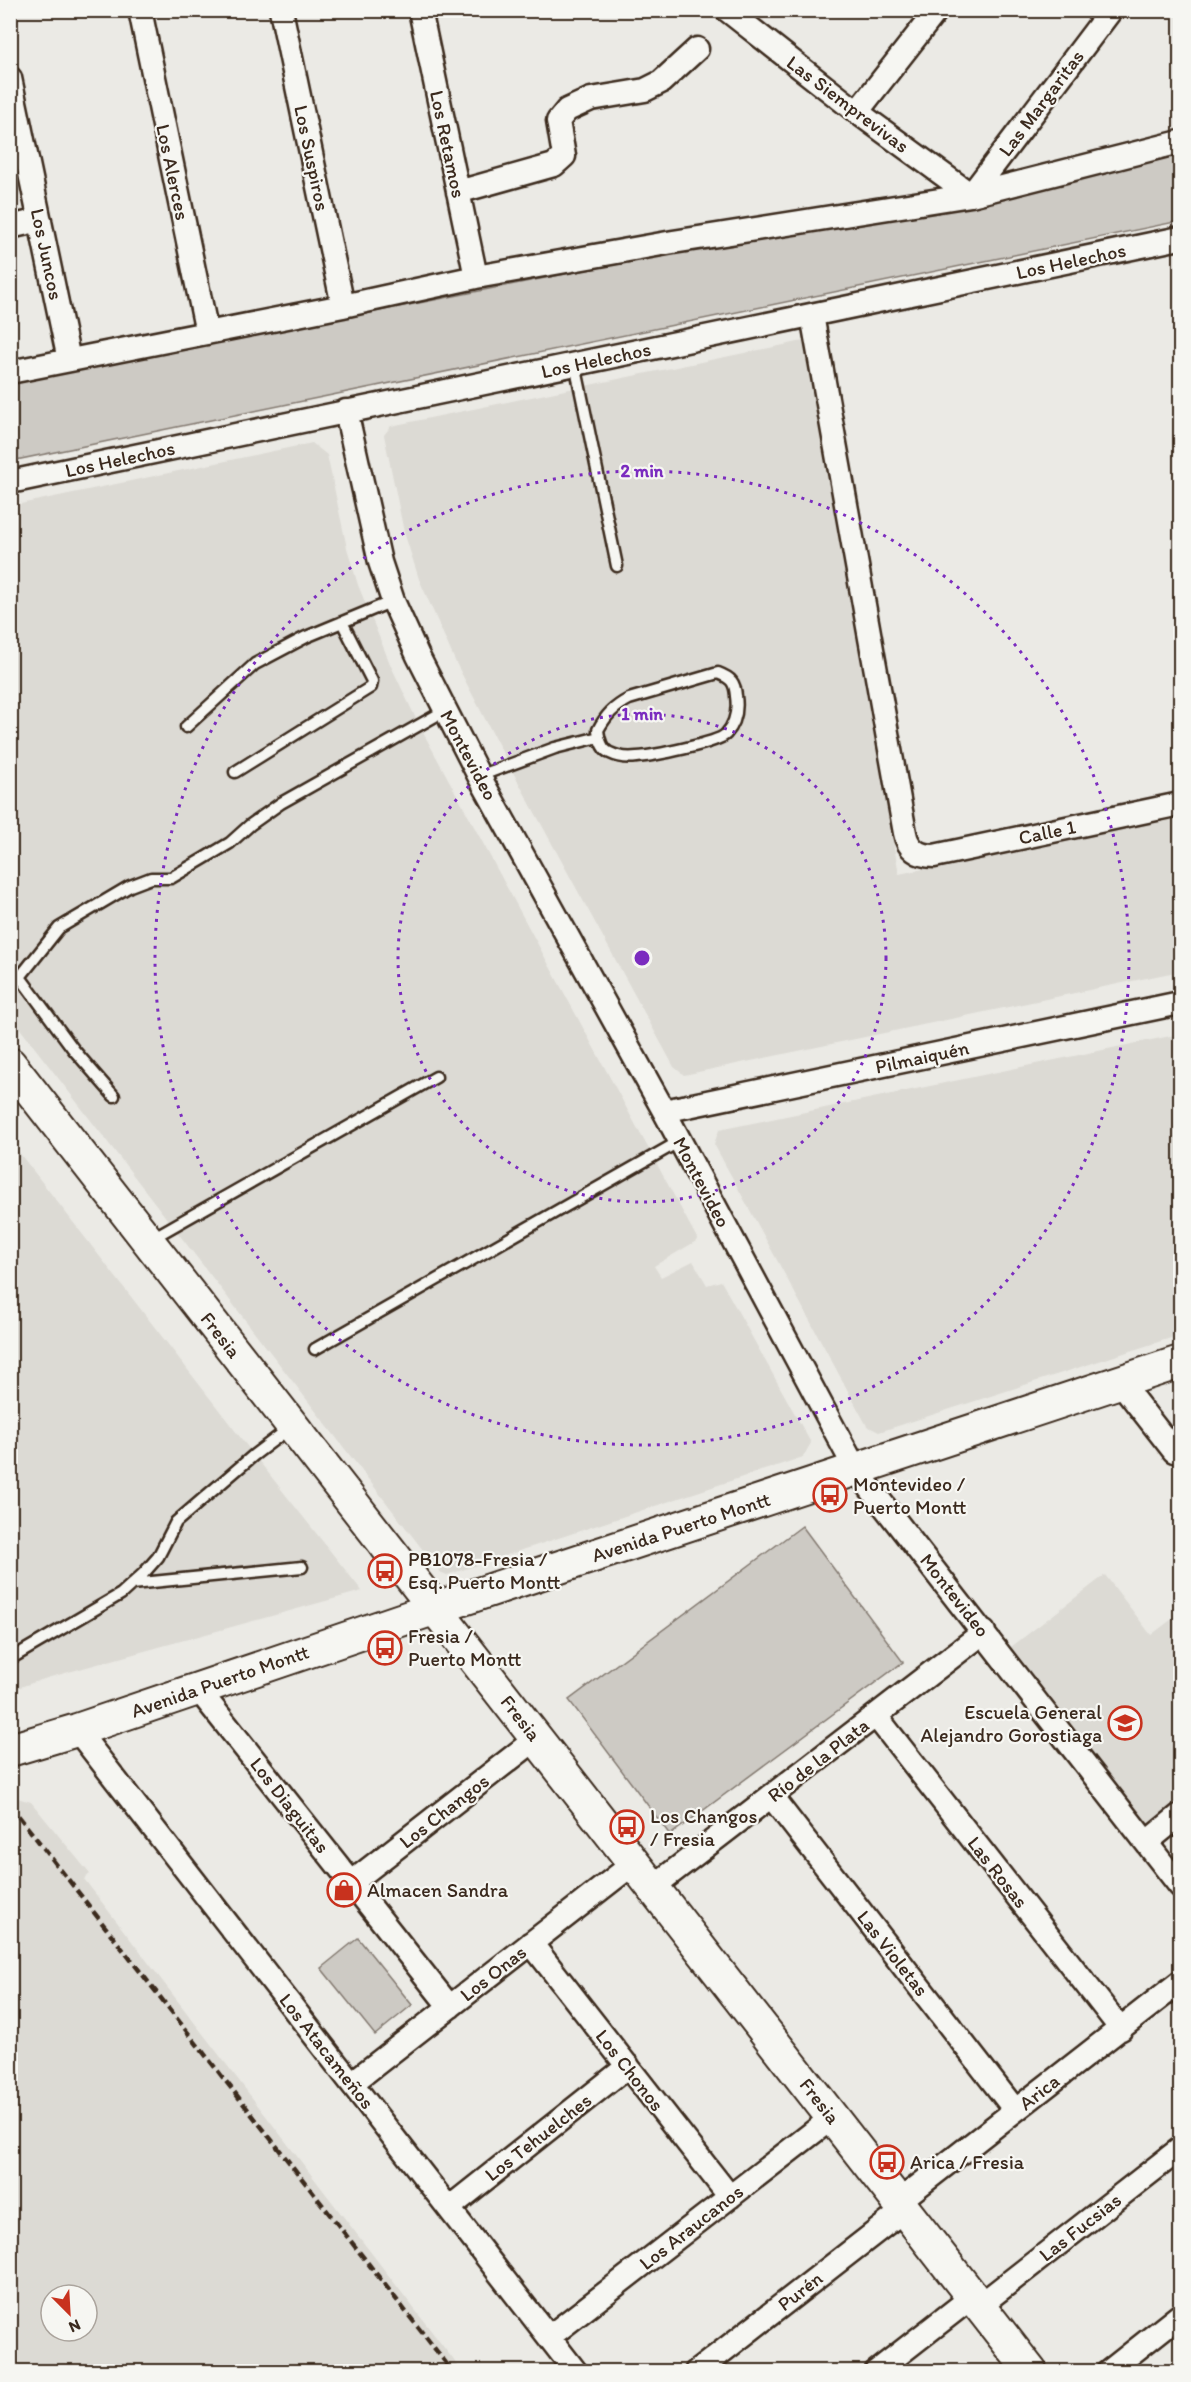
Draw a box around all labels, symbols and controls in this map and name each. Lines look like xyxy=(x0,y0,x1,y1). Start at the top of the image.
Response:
street label: Las Margaritas xyxy=(993,45,1089,161)
street label: Las Siemprevivas xyxy=(782,50,914,158)
street label: Los Retamos xyxy=(425,88,471,200)
street label: Los Suspiros xyxy=(289,103,335,213)
street label: Los Alerces xyxy=(151,122,195,222)
street label: Los Juncos xyxy=(26,206,68,302)
street label: Los Helechos xyxy=(1014,238,1128,284)
street label: Los Helechos xyxy=(539,337,653,383)
street label: Los Helechos xyxy=(63,436,177,482)
text: 2 min xyxy=(621,460,664,482)
text: 1 min xyxy=(621,703,663,725)
street label: Montevideo xyxy=(435,706,503,804)
street label: Calle 1 xyxy=(1016,814,1078,850)
centre of rings xyxy=(632,948,652,968)
street label: Pilmaiquén xyxy=(873,1035,971,1079)
street label: Montevideo xyxy=(668,1133,736,1231)
street label: Fresia xyxy=(196,1307,247,1363)
place label: Montevideo / Puerto Montt xyxy=(853,1472,967,1519)
bus stop icon: Montevideo / Puerto Montt xyxy=(812,1477,848,1513)
street label: Avenida Puerto Montt xyxy=(589,1487,773,1567)
place label: PB1078-Fresia / Esq. Puerto Montt xyxy=(408,1547,561,1594)
street label: Montevideo xyxy=(915,1549,995,1641)
bus stop icon: PB1078-Fresia / Esq. Puerto Montt xyxy=(367,1553,403,1589)
place label: Fresia / Puerto Montt xyxy=(408,1624,522,1671)
bus stop icon: Fresia / Puerto Montt xyxy=(367,1630,403,1666)
street label: Avenida Puerto Montt xyxy=(128,1639,312,1723)
street label: Fresia xyxy=(496,1690,547,1746)
place label: Escuela General Alejandro Gorostiaga xyxy=(921,1700,1102,1747)
school or university icon: Escuela General Alejandro Gorostiaga xyxy=(1107,1705,1143,1741)
street label: Río de la Plata xyxy=(762,1713,874,1807)
street label: Los Diaguitas xyxy=(245,1752,335,1858)
street label: Los Changos xyxy=(394,1768,494,1853)
place label: Los Changos / Fresia xyxy=(650,1804,757,1851)
bus stop icon: Los Changos / Fresia xyxy=(609,1809,645,1845)
street label: Las Rosas xyxy=(962,1831,1034,1913)
shop icon: Almacen Sandra xyxy=(326,1872,362,1908)
place label: Almacen Sandra xyxy=(367,1878,509,1902)
street label: Las Violetas xyxy=(852,1905,934,2001)
street label: Los Onas xyxy=(455,1940,531,2006)
street label: Los Atacameños xyxy=(274,1988,380,2114)
street label: Los Chonos xyxy=(591,2024,669,2116)
street label: Arica xyxy=(1014,2069,1064,2115)
street label: Fresia xyxy=(795,2073,846,2129)
street label: Los Tehuelches xyxy=(480,2088,596,2186)
bus stop icon: Arica / Fresia xyxy=(869,2144,905,2180)
place label: Arica / Fresia xyxy=(910,2150,1025,2174)
street label: Los Araucanos xyxy=(634,2179,748,2275)
street label: Las Fucsias xyxy=(1034,2187,1126,2267)
street label: Purén xyxy=(773,2266,828,2316)
north arrow xyxy=(39,2283,99,2343)
text: N xyxy=(66,2315,84,2337)

